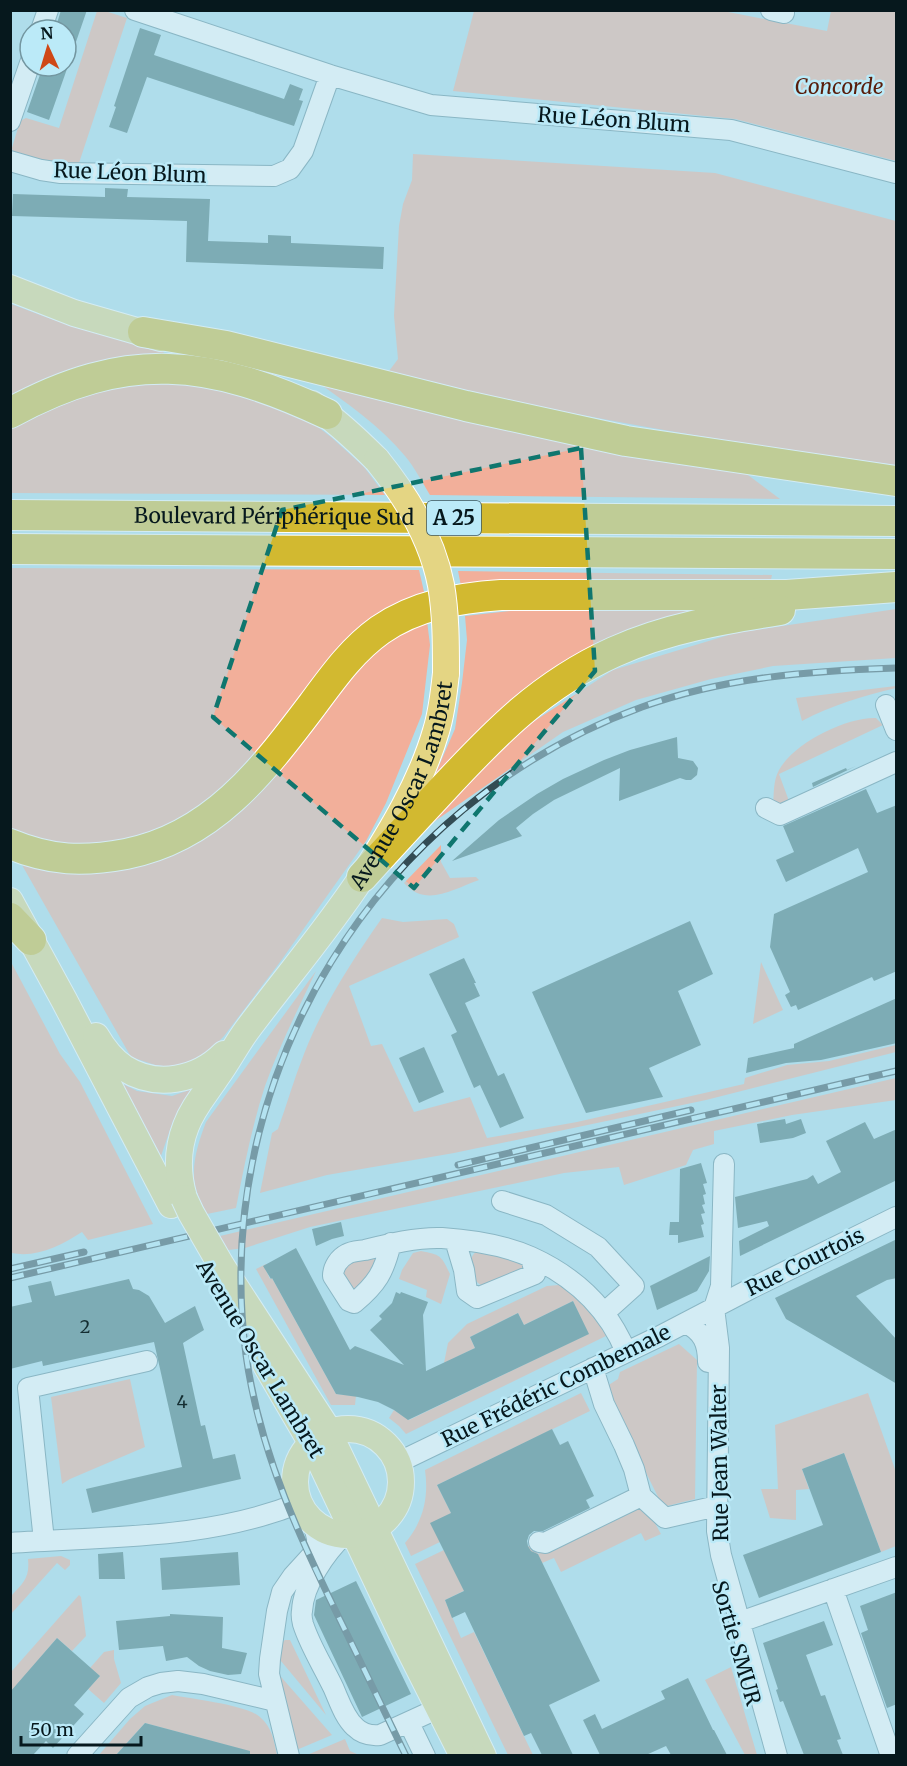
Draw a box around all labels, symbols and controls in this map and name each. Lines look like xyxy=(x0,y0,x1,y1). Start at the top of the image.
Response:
north arrow xyxy=(18,18,78,78)
text: N xyxy=(40,23,54,43)
park label: Concorde xyxy=(795,73,883,100)
street label: Rue Léon Blum xyxy=(537,101,692,138)
street label: Rue Léon Blum xyxy=(53,156,207,189)
road number: A 25 xyxy=(427,501,481,535)
street label: Boulevard Périphérique Sud xyxy=(134,502,415,531)
street label: Avenue Oscar Lambret xyxy=(343,680,458,895)
street label: Rue Courtois xyxy=(741,1221,868,1302)
street label: Avenue Oscar Lambret xyxy=(190,1254,330,1463)
house number: 2 xyxy=(80,1315,90,1338)
street label: Rue Frédéric Combemale xyxy=(437,1318,675,1453)
street label: Rue Jean Walter xyxy=(705,1384,734,1542)
house number: 4 xyxy=(176,1390,188,1413)
street label: Sortie SMUR xyxy=(706,1577,767,1709)
scale bar xyxy=(21,1709,141,1747)
text: 50 m xyxy=(30,1718,74,1741)

